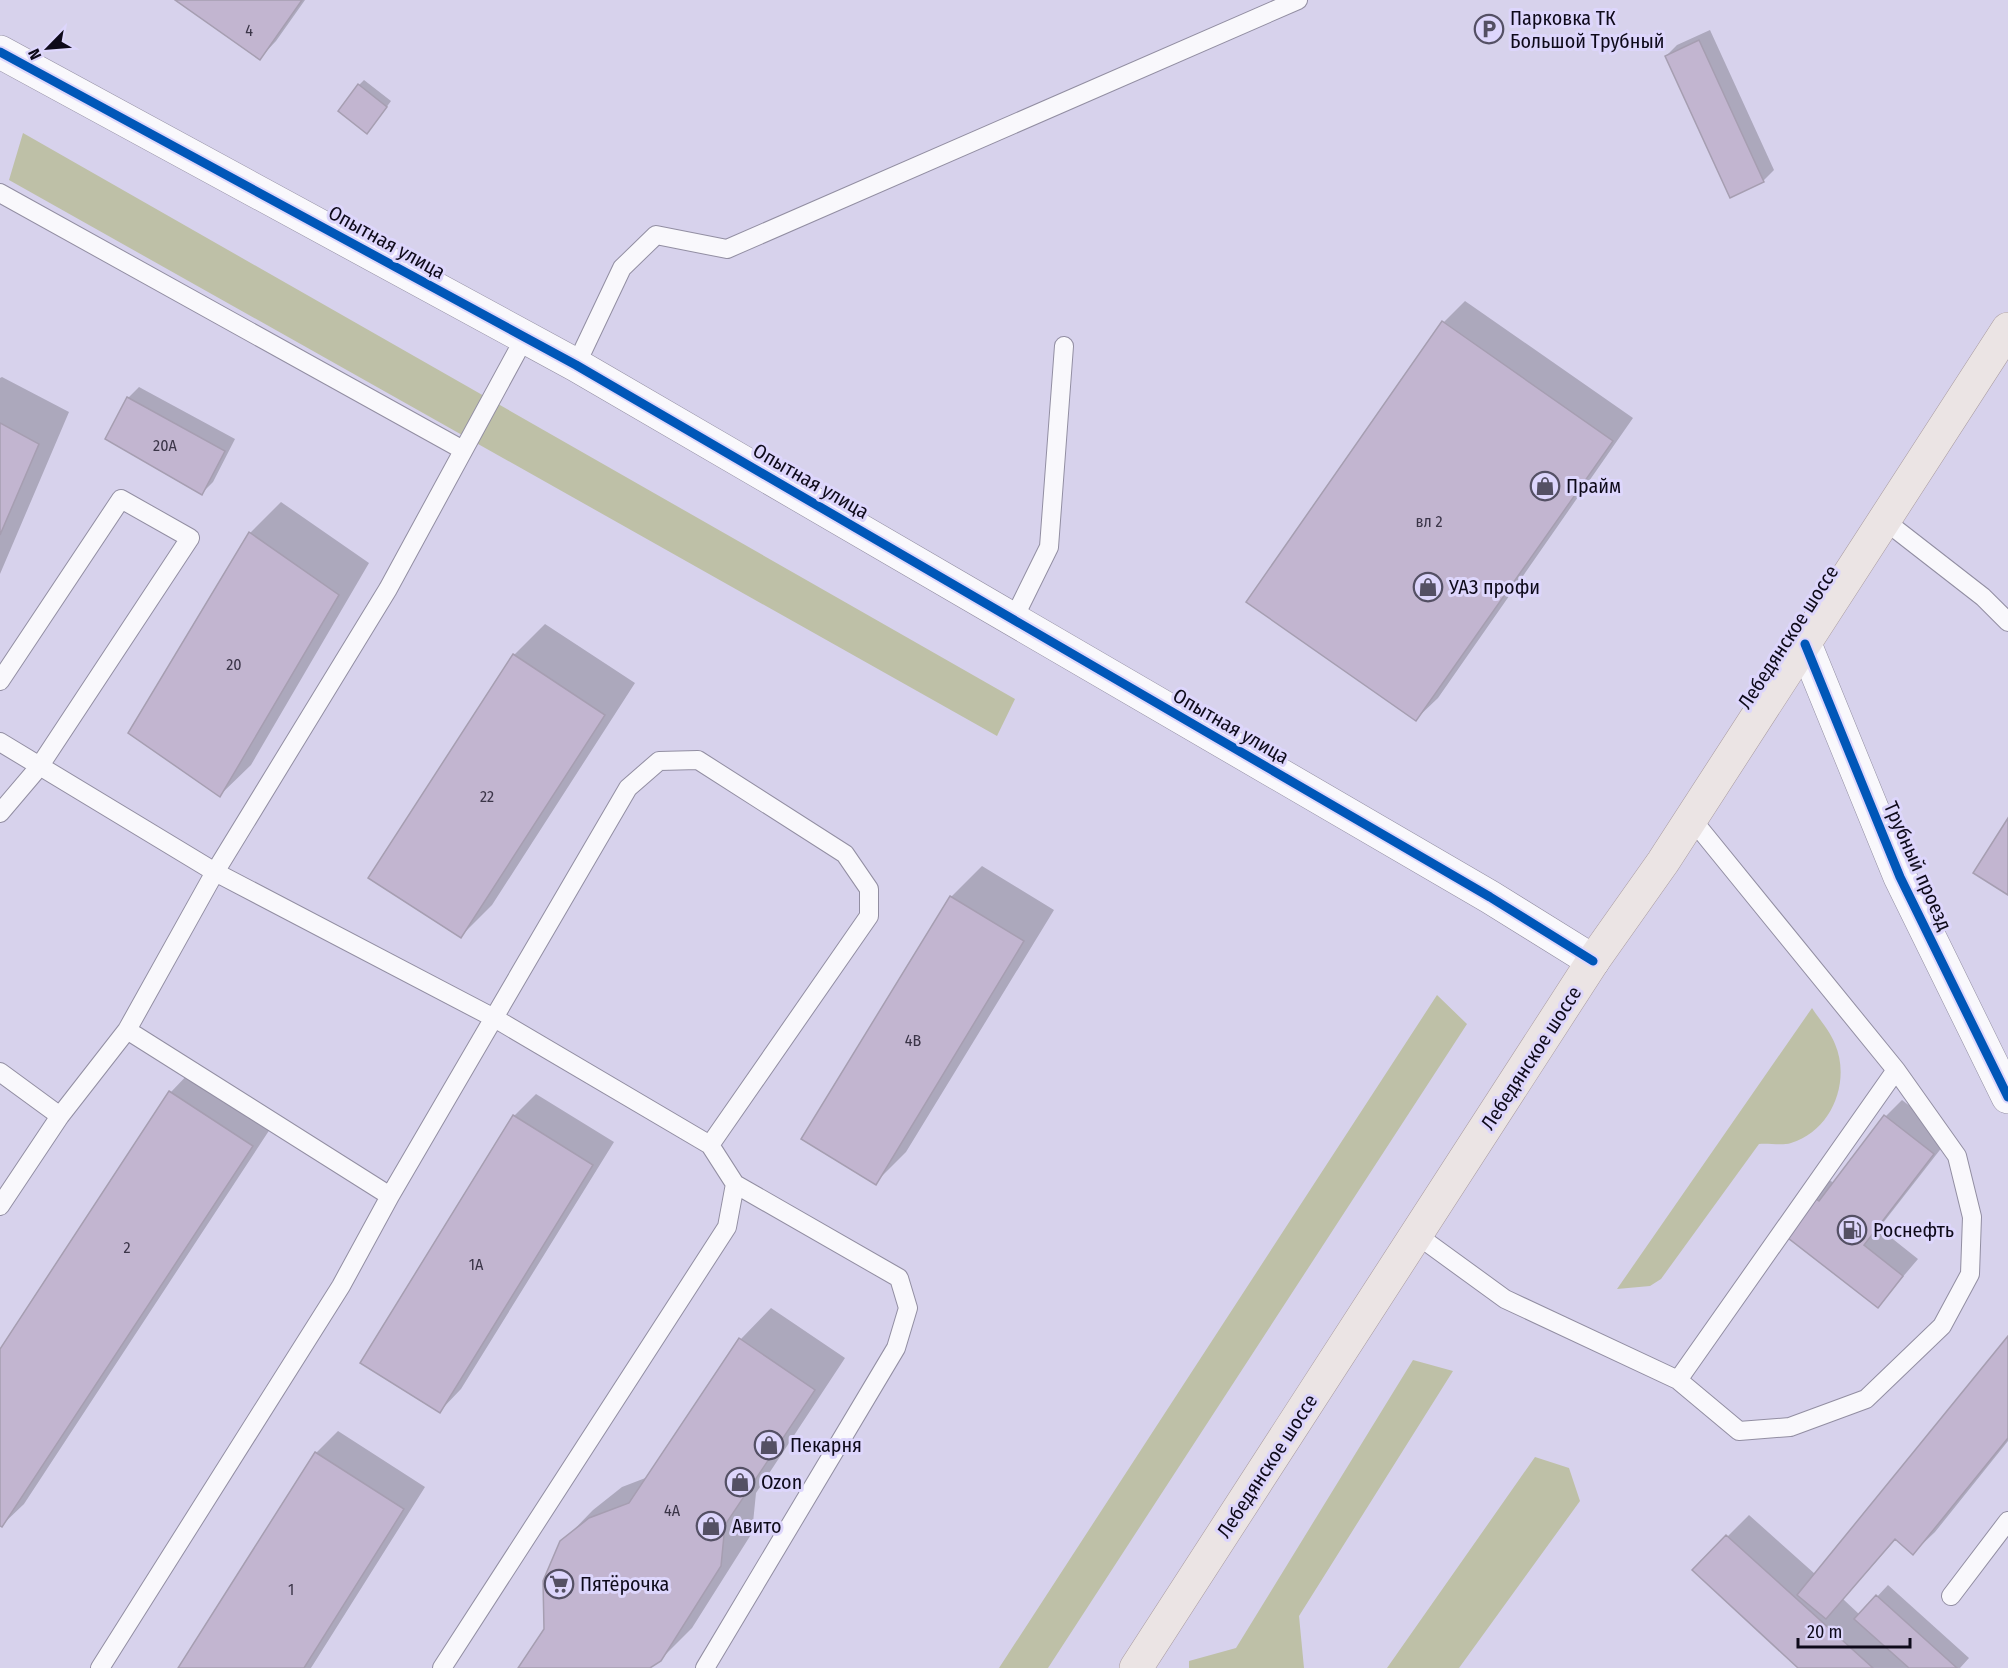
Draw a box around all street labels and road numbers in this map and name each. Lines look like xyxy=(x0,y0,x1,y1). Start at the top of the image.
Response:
street label: Опытная улица xyxy=(324,200,450,284)
street label: Опытная улица xyxy=(749,438,873,524)
street label: Лебедянское шоссе xyxy=(1733,561,1843,713)
street label: Опытная улица xyxy=(1169,683,1293,769)
street label: Трубный проезд xyxy=(1879,798,1957,934)
street label: Лебедянское шоссе xyxy=(1476,982,1586,1134)
street label: Лебедянское шоссе xyxy=(1212,1390,1322,1542)

